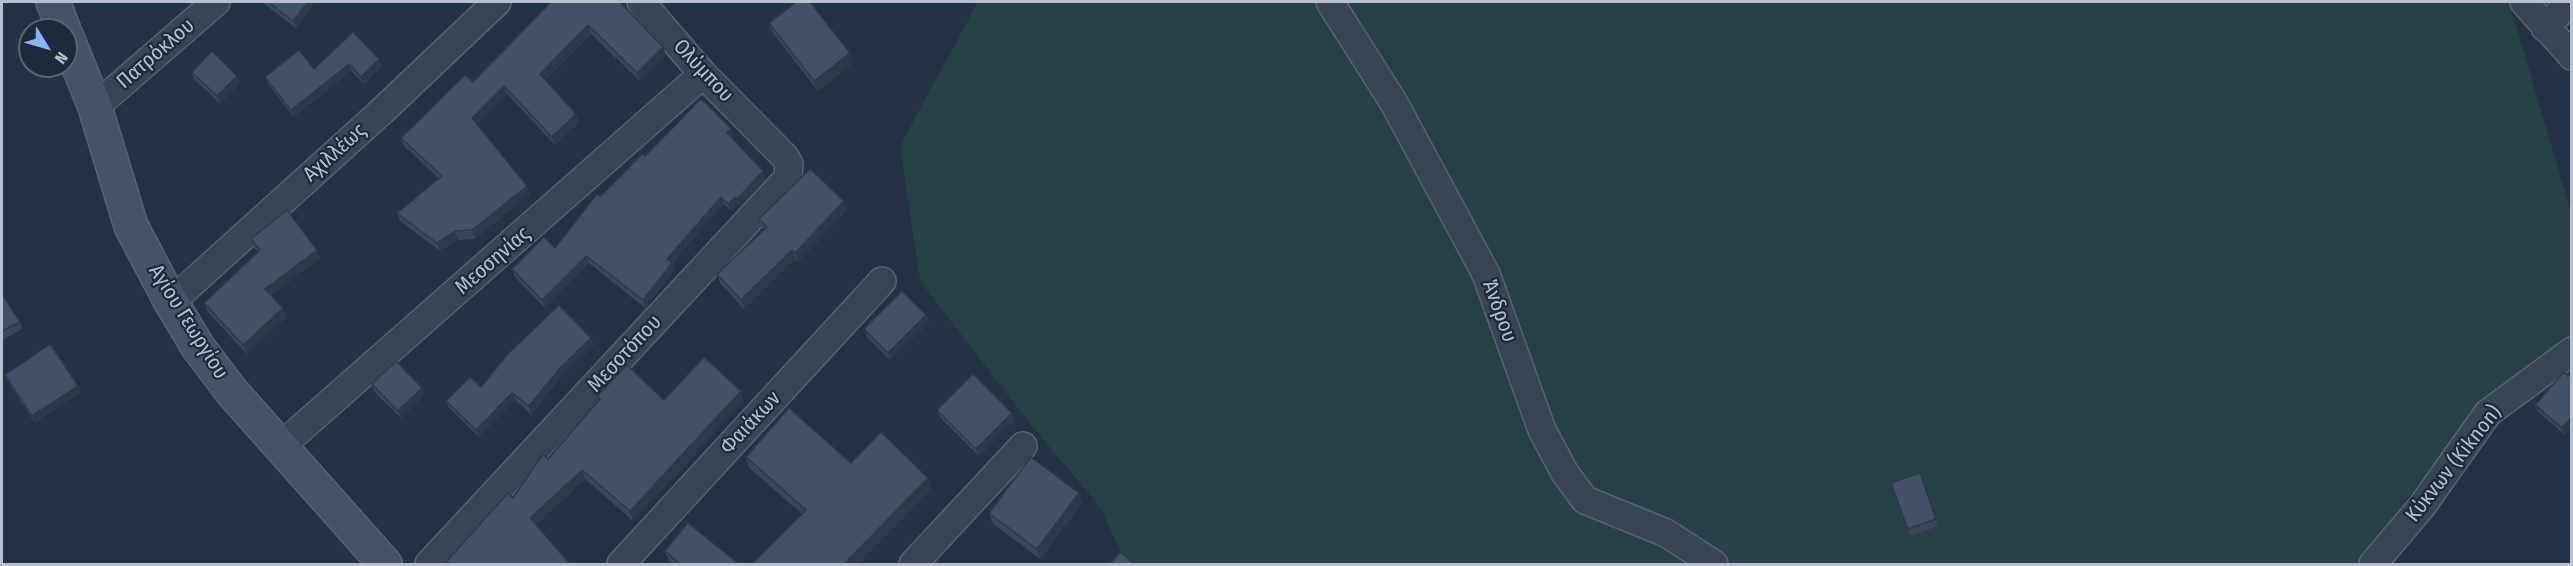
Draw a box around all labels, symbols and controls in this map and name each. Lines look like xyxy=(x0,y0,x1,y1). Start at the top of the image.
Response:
street label: Πατρόκλου xyxy=(112,13,200,95)
north arrow xyxy=(18,18,78,78)
street label: Ολύμπου xyxy=(668,34,738,108)
text: N xyxy=(51,48,72,67)
street label: Αχιλλέως xyxy=(299,118,371,188)
street label: Μεσσηνίας xyxy=(450,222,536,300)
street label: Αγίου Γεωργίου xyxy=(143,260,233,384)
street label: Άνδρου xyxy=(1476,276,1522,346)
street label: Μεσοτόπου xyxy=(583,310,667,398)
street label: Φαιάκων xyxy=(716,386,786,460)
street label: Κύκνων (Kiknon) xyxy=(2401,401,2507,527)

